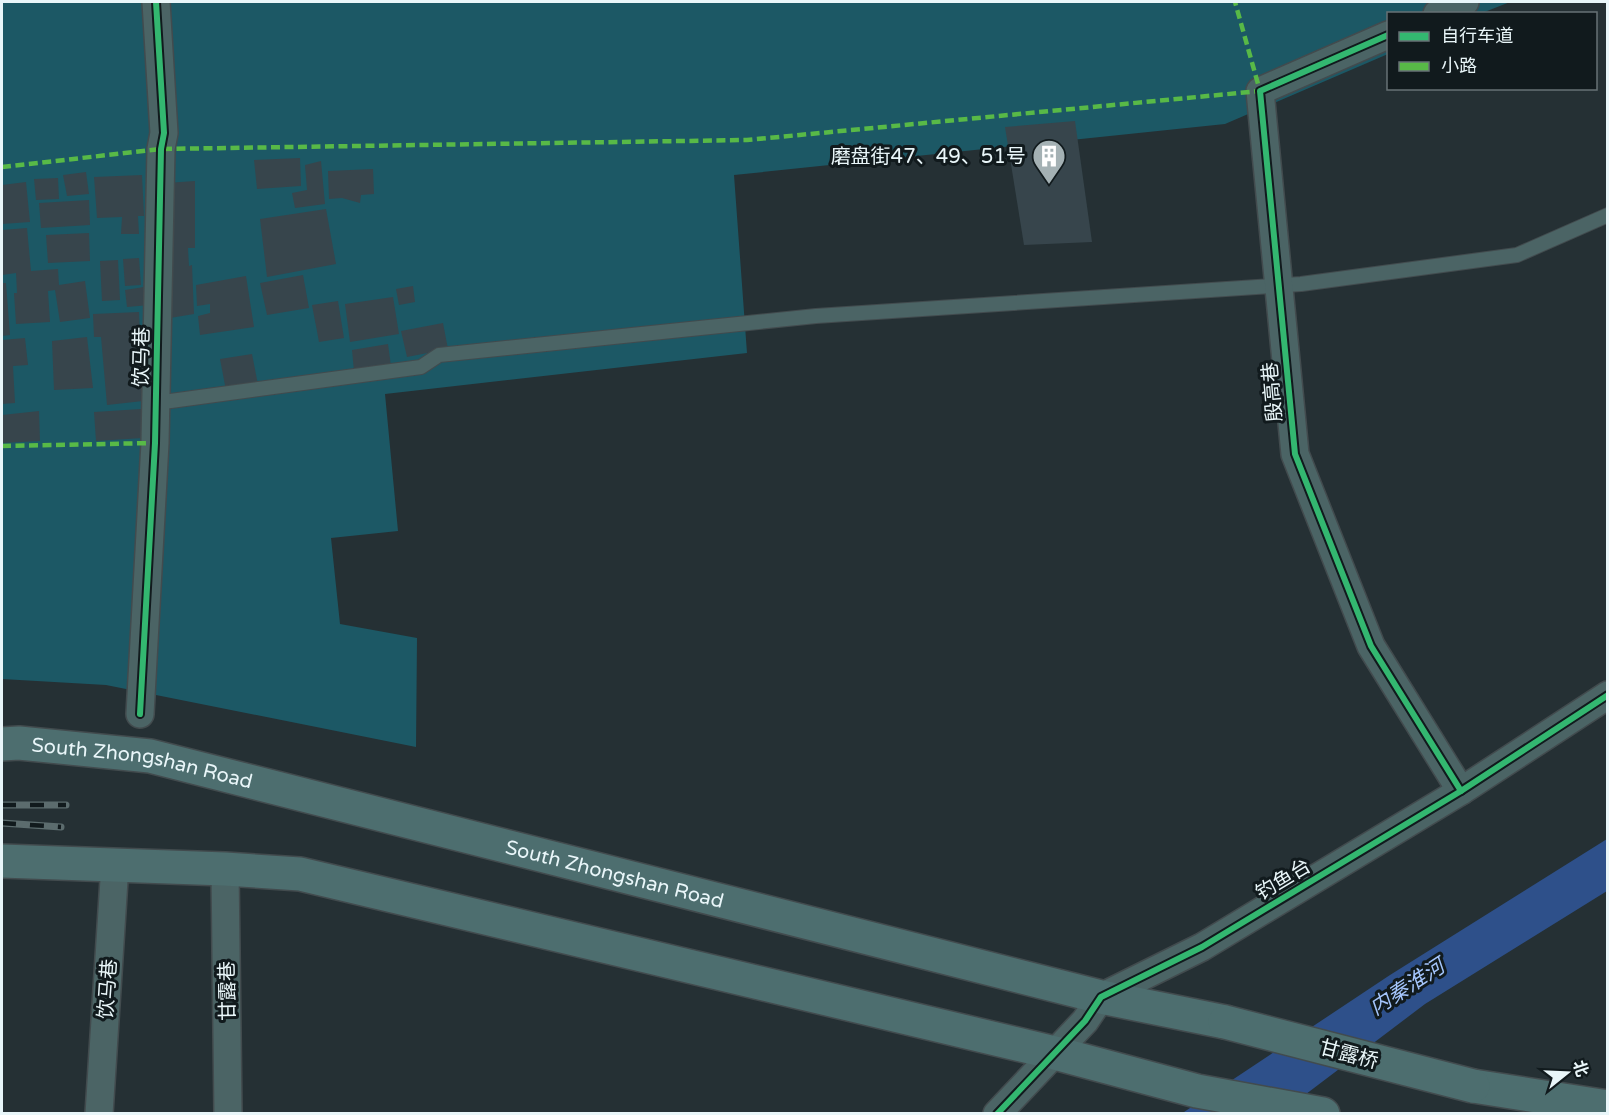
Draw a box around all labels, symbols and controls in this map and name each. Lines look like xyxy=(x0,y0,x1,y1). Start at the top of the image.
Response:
legend xyxy=(1387,12,1597,90)
text: 自行车道 xyxy=(1441,25,1513,47)
text: 小路 xyxy=(1441,55,1477,77)
building icon: 磨盘街47、49、51号 xyxy=(1031,138,1067,185)
place label: 磨盘街47、49、51号 xyxy=(831,145,1026,169)
street label: 饮马巷 xyxy=(129,327,155,387)
street label: 殷高巷 xyxy=(1258,361,1288,423)
street label: South Zhongshan Road xyxy=(30,733,255,795)
street label: South Zhongshan Road xyxy=(503,836,726,914)
street label: 钓鱼台 xyxy=(1252,854,1315,906)
water label: 内秦淮河 xyxy=(1365,952,1453,1021)
street label: 饮马巷 xyxy=(94,958,122,1020)
street label: 甘露巷 xyxy=(215,961,241,1021)
street label: 甘露桥 xyxy=(1317,1036,1381,1074)
north arrow xyxy=(1537,1043,1597,1103)
text: 北 xyxy=(1568,1058,1592,1079)

